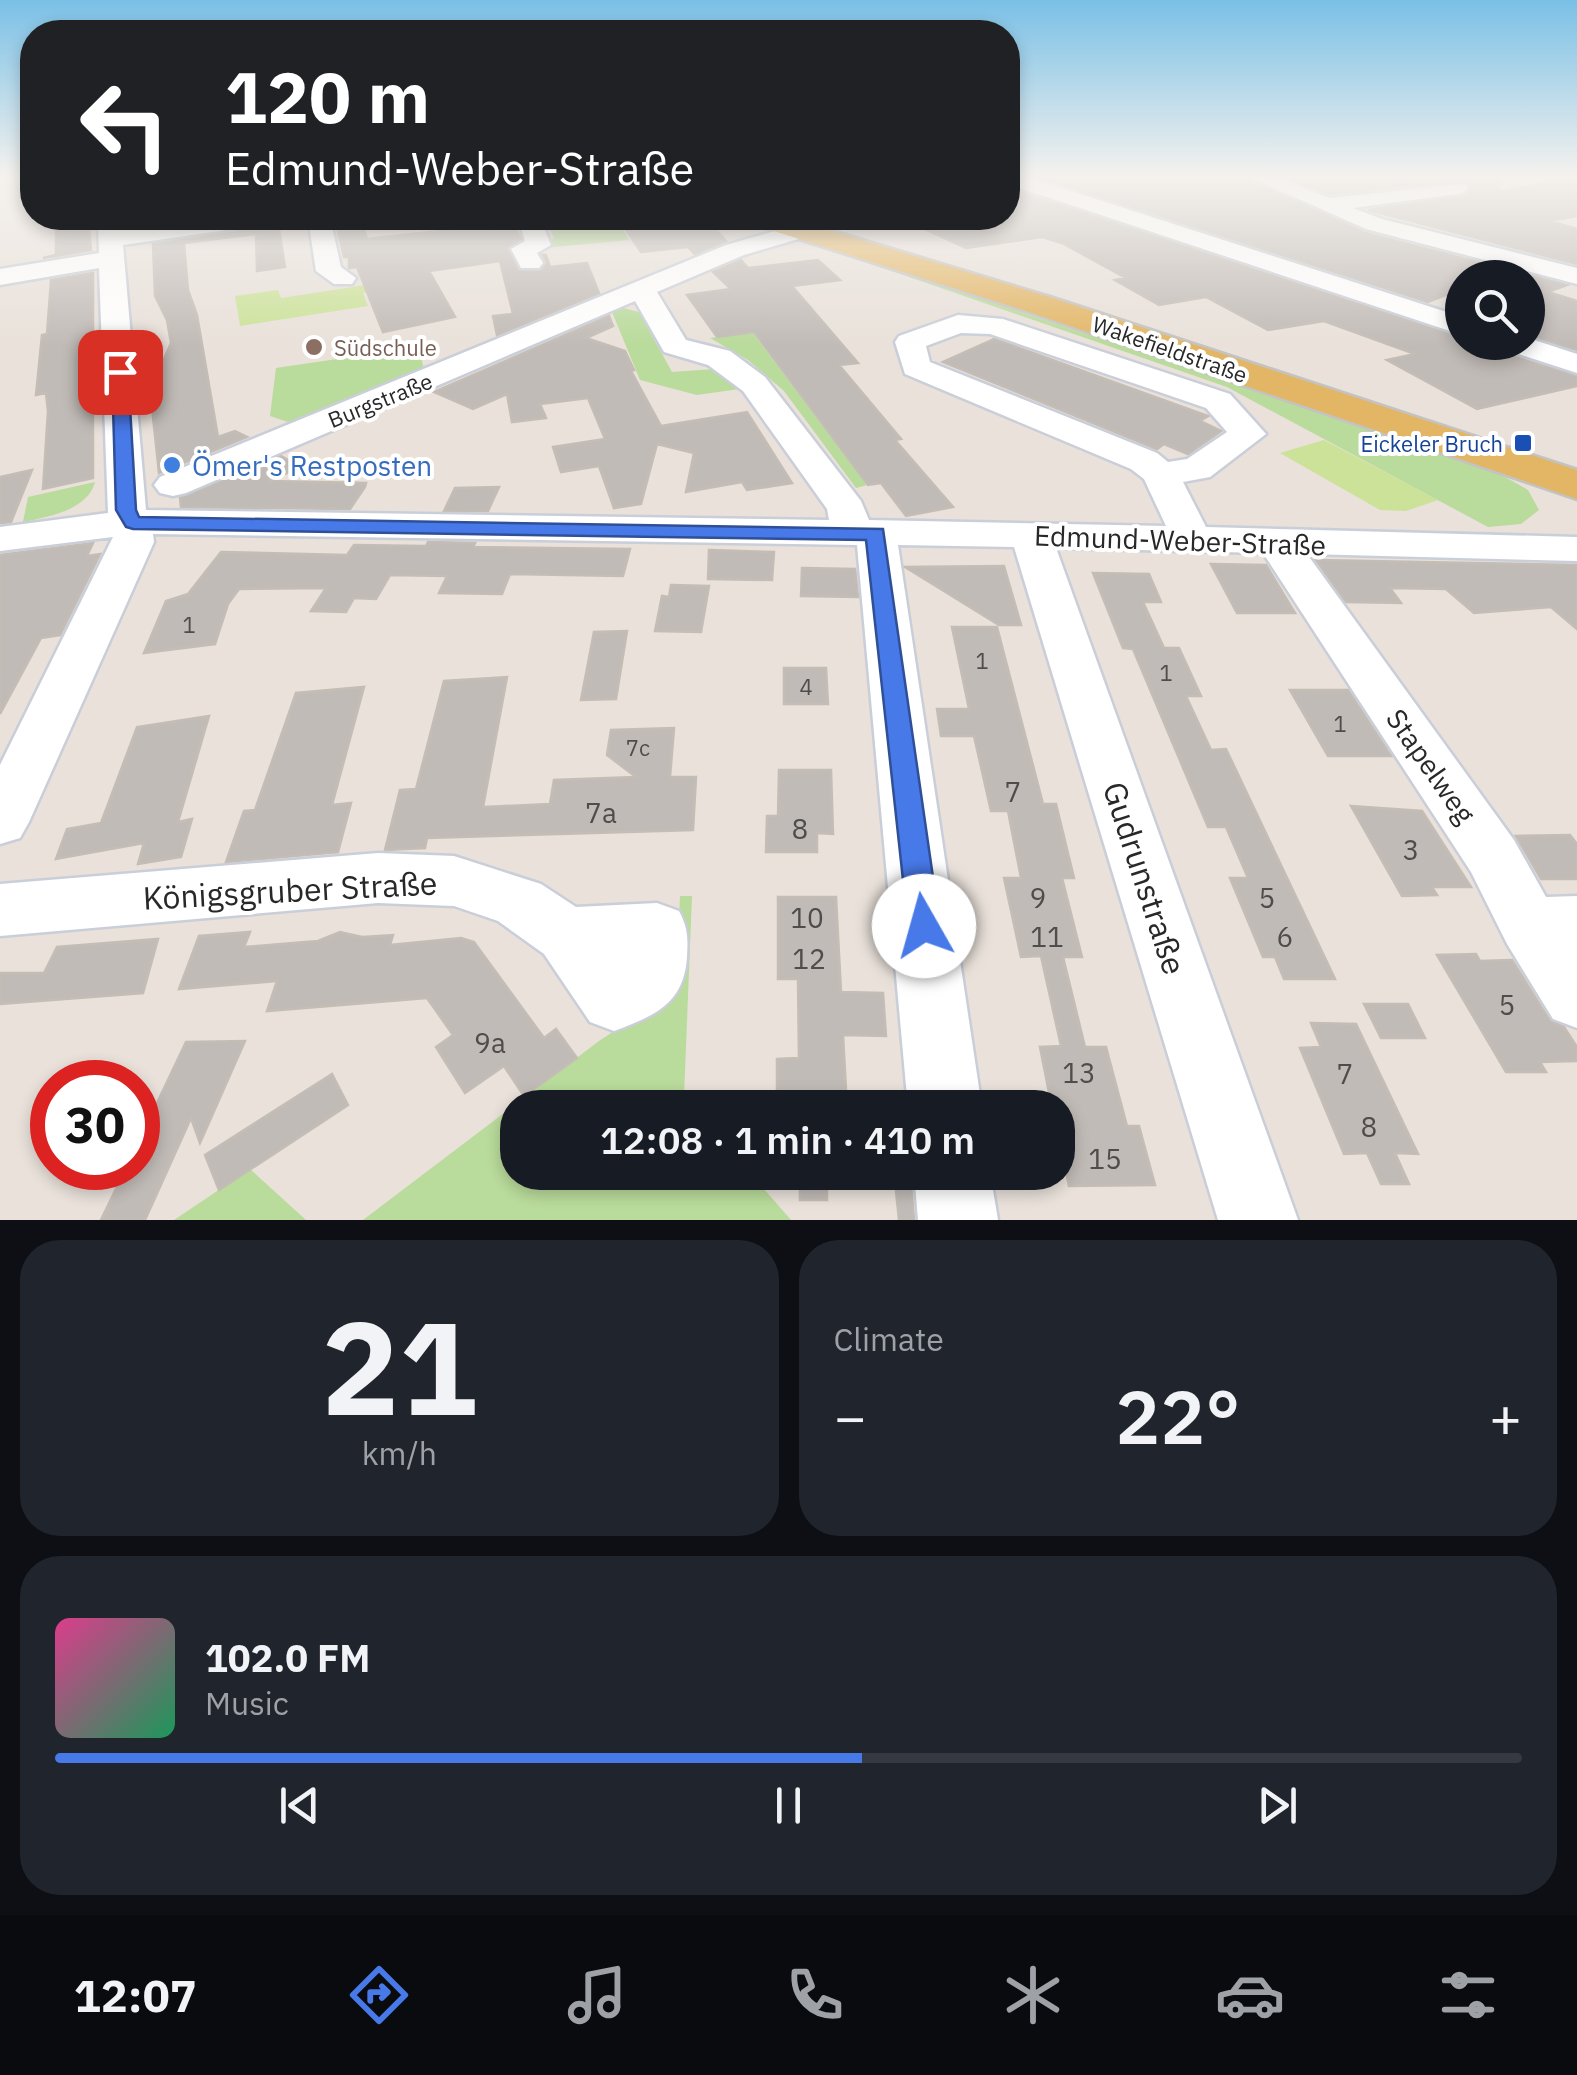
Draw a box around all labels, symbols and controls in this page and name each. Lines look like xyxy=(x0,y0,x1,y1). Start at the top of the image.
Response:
text: 120 m xyxy=(225,51,430,142)
icon: left xyxy=(60,60,190,190)
text: Edmund-Weber-Straße xyxy=(225,139,694,197)
map controls xyxy=(1445,260,1545,360)
button: search xyxy=(1445,260,1545,360)
street label: Wakefieldstraße xyxy=(1089,309,1251,389)
pin xyxy=(78,330,163,415)
place label: Südschule xyxy=(334,333,437,362)
marker: Südschule xyxy=(303,336,325,358)
icon: arrive xyxy=(93,345,148,400)
street label: Burgstraße xyxy=(323,366,437,434)
place label: Eickeler Bruch xyxy=(1360,429,1503,458)
marker: Eickeler Bruch xyxy=(1512,432,1534,454)
place label: Ömer's Restposten xyxy=(192,447,432,484)
marker: Ömer's Restposten xyxy=(161,454,183,476)
street label: Edmund-Weber-Straße xyxy=(1033,516,1327,564)
house number: 1 xyxy=(182,610,196,639)
house number: 1 xyxy=(975,646,989,675)
house number: 1 xyxy=(1159,658,1173,687)
house number: 4 xyxy=(799,672,813,701)
street label: Stapelweg xyxy=(1378,701,1484,831)
house number: 1 xyxy=(1333,709,1347,738)
house number: 7c xyxy=(626,733,650,762)
house number: 7 xyxy=(1005,773,1021,810)
street label: Gudrunstraße xyxy=(1094,776,1196,980)
house number: 7a xyxy=(585,794,617,831)
house number: 8 xyxy=(792,810,808,847)
house number: 3 xyxy=(1403,831,1419,868)
street label: Königsgruber Straße xyxy=(142,861,438,919)
position arrow xyxy=(872,874,976,978)
house number: 9 xyxy=(1030,879,1046,916)
house number: 5 xyxy=(1259,879,1275,916)
house number: 10 xyxy=(790,899,824,936)
house number: 11 xyxy=(1030,918,1064,955)
house number: 6 xyxy=(1277,918,1293,955)
house number: 12 xyxy=(792,940,826,977)
house number: 5 xyxy=(1499,986,1515,1023)
house number: 9a xyxy=(474,1024,506,1061)
house number: 13 xyxy=(1062,1054,1096,1091)
house number: 7 xyxy=(1337,1055,1353,1092)
speed limit sign: 30 xyxy=(30,1060,160,1190)
house number: 8 xyxy=(1361,1108,1377,1145)
text: 12:08 · 1 min · 410 m xyxy=(600,1115,975,1164)
house number: 15 xyxy=(1088,1140,1122,1177)
text: 21 xyxy=(321,1282,477,1451)
text: Climate xyxy=(834,1318,944,1360)
text: 22° xyxy=(1115,1367,1240,1465)
text: − xyxy=(834,1381,867,1452)
text: + xyxy=(1489,1381,1522,1452)
text: km/h xyxy=(362,1432,437,1474)
text: 102.0 FM xyxy=(205,1633,370,1682)
text: Music xyxy=(205,1682,289,1724)
icon: previous xyxy=(272,1778,327,1833)
icon: pause xyxy=(761,1778,816,1833)
icon: next xyxy=(1250,1778,1305,1833)
icon: directions xyxy=(344,1960,414,2030)
icon: music xyxy=(562,1960,632,2030)
icon: phone xyxy=(780,1960,850,2030)
icon: climate xyxy=(998,1960,1068,2030)
icon: car xyxy=(1215,1960,1285,2030)
icon: filters xyxy=(1433,1960,1503,2030)
text: 12:07 xyxy=(74,1966,197,2024)

